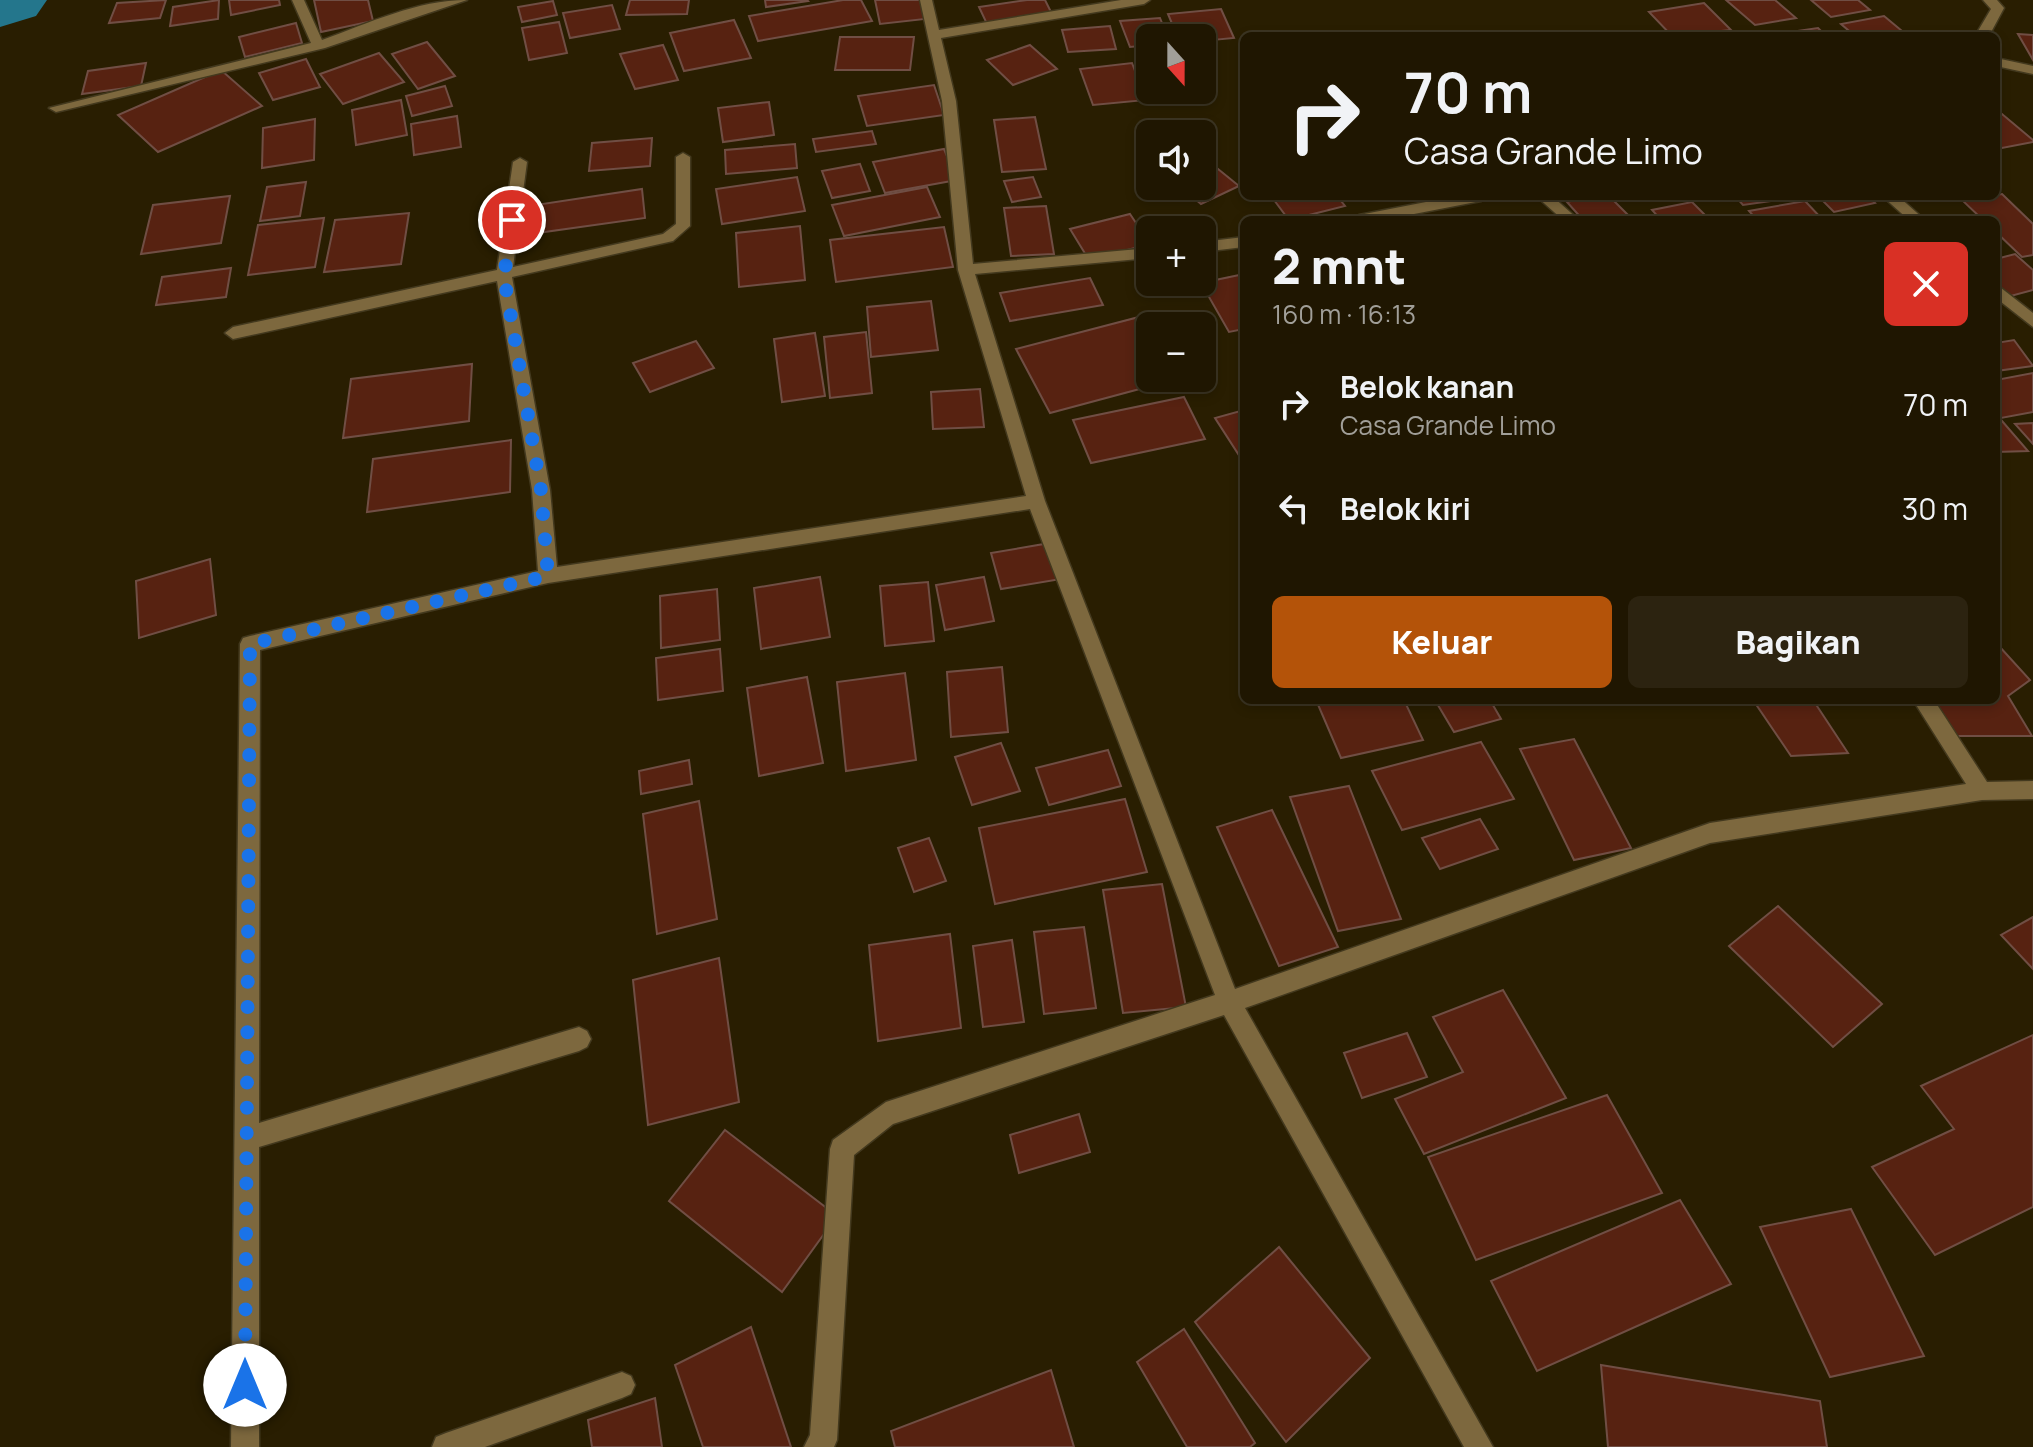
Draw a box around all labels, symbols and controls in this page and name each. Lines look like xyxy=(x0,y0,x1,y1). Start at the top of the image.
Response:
north arrow xyxy=(1136,24,1216,104)
map controls xyxy=(1136,24,1216,392)
text: 70 m xyxy=(1404,53,1532,130)
icon: right xyxy=(1272,64,1376,168)
button: sound xyxy=(1136,120,1216,200)
text: Casa Grande Limo xyxy=(1404,126,1703,175)
pin xyxy=(478,186,546,254)
icon: arrive xyxy=(490,198,534,242)
button: + xyxy=(1136,216,1216,296)
text: 2 mnt xyxy=(1272,233,1406,298)
button: close xyxy=(1884,242,1968,326)
text: 160 m · 16:13 xyxy=(1272,296,1416,332)
button: − xyxy=(1136,312,1216,392)
text: Belok kanan xyxy=(1340,366,1514,407)
icon: right xyxy=(1272,382,1316,426)
text: 70 m xyxy=(1903,384,1968,425)
text: Casa Grande Limo xyxy=(1340,407,1556,443)
icon: left xyxy=(1272,486,1316,530)
text: Belok kiri xyxy=(1340,488,1471,529)
text: 30 m xyxy=(1902,488,1968,529)
button: Keluar xyxy=(1272,596,1612,688)
button: Bagikan xyxy=(1628,596,1968,688)
position arrow xyxy=(203,1343,287,1427)

